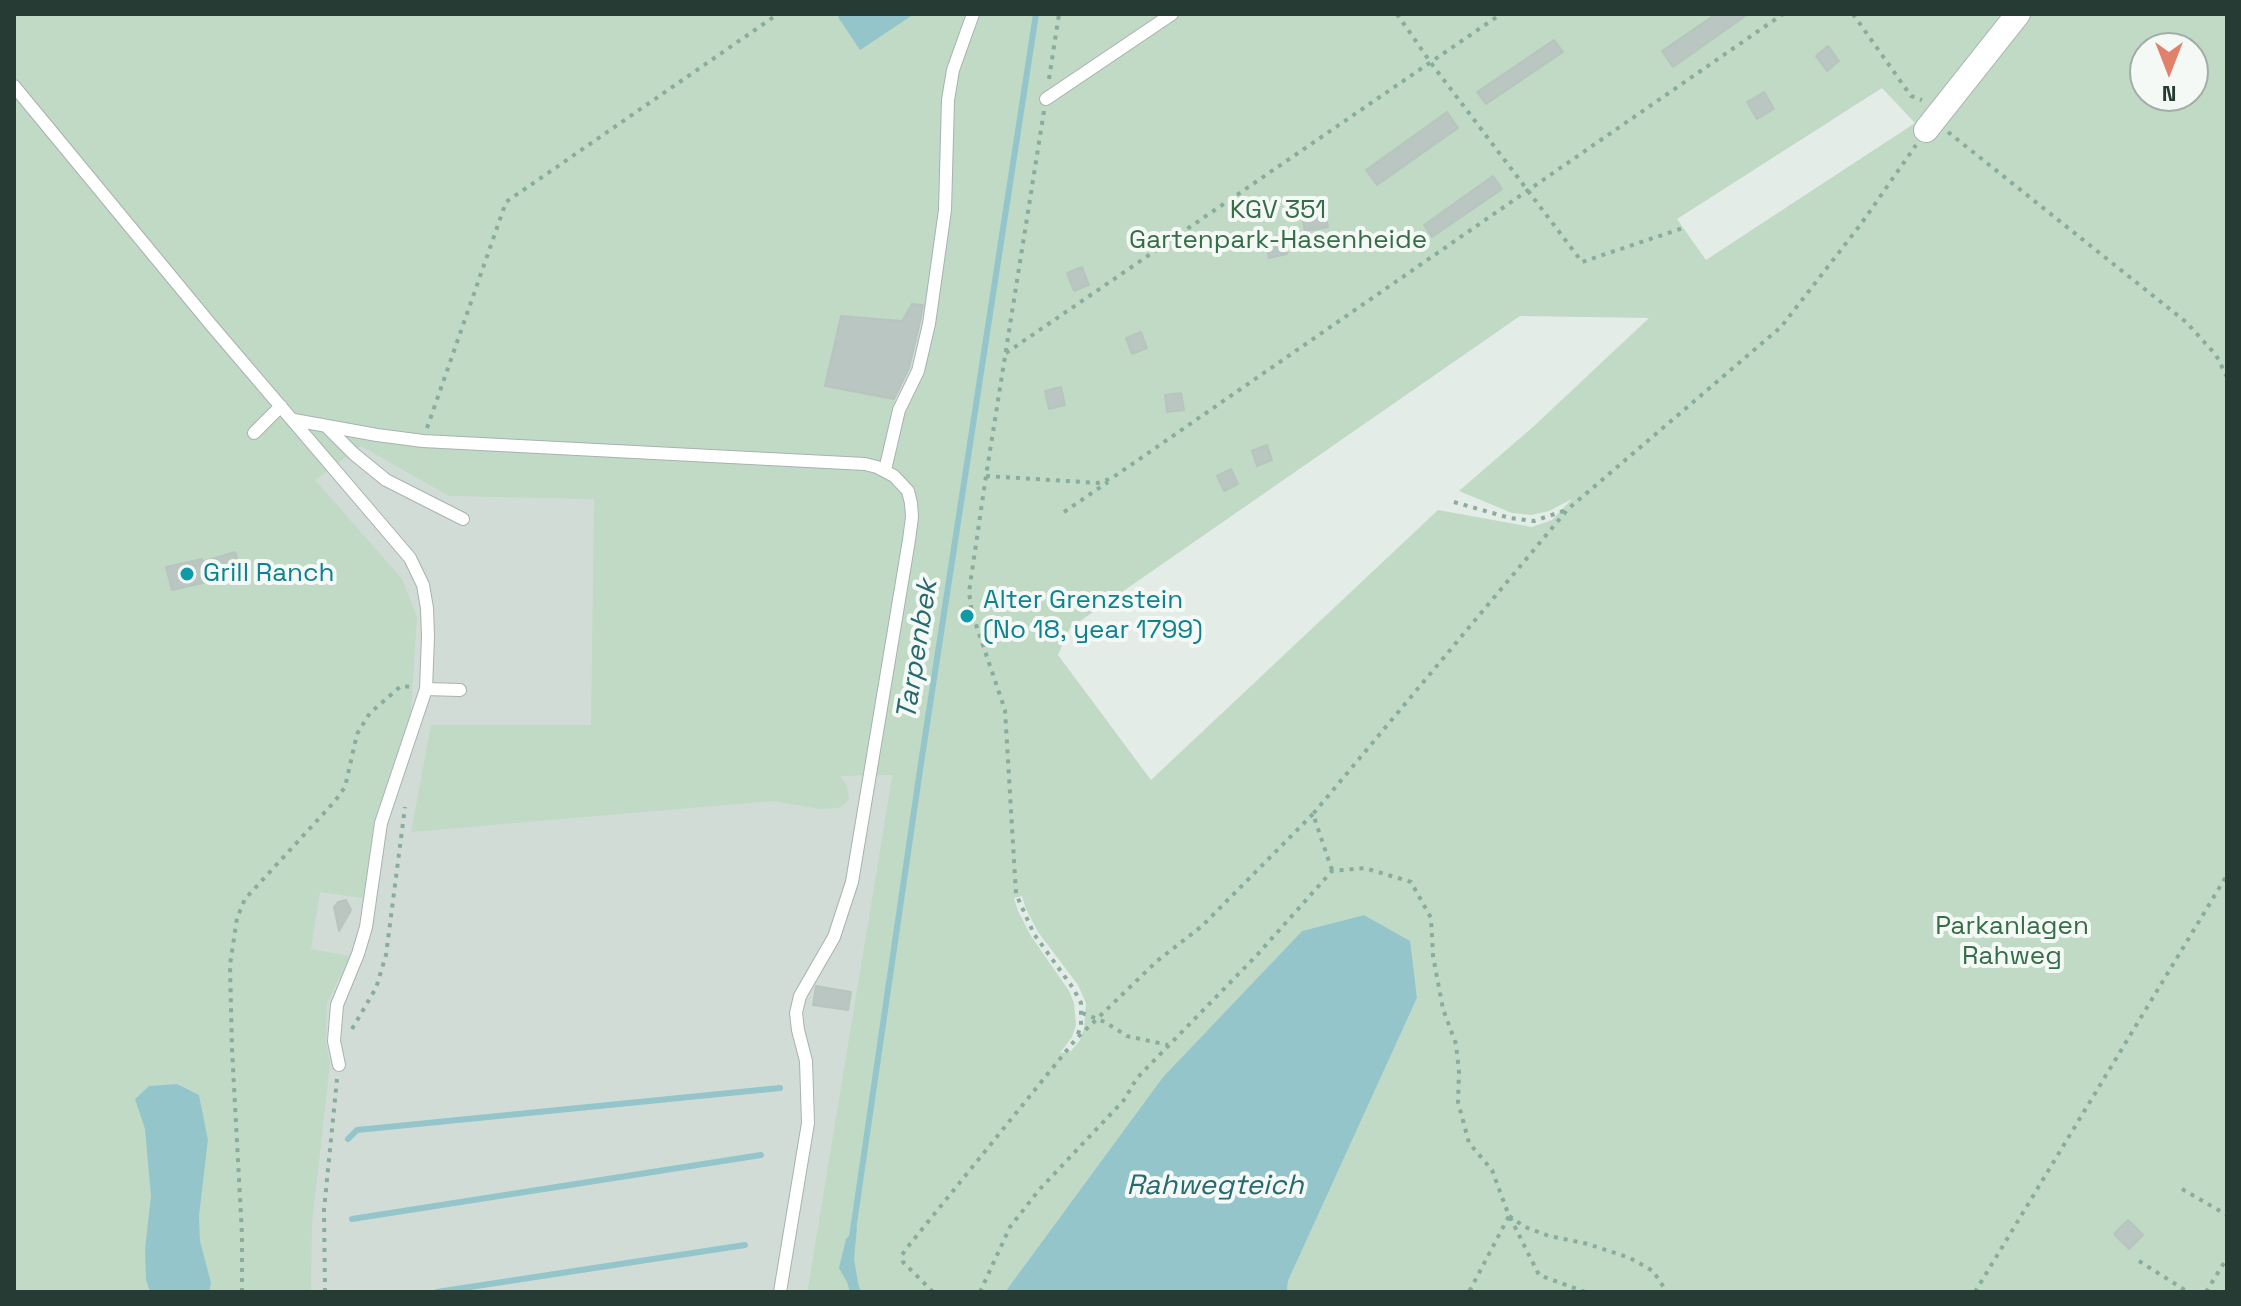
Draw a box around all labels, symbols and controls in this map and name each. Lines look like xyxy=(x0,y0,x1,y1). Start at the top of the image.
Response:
north arrow xyxy=(2129,32,2209,112)
text: N xyxy=(2162,80,2176,108)
park label: KGV 351 Gartenpark-Hasenheide xyxy=(1129,195,1427,256)
place label: Grill Ranch xyxy=(203,558,335,590)
marker: Grill Ranch xyxy=(178,565,196,583)
water label: Tarpenbek xyxy=(890,577,946,723)
place label: Alter Grenzstein (No 18, year 1799) xyxy=(983,585,1203,646)
marker: Alter Grenzstein (No 18, year 1799) xyxy=(958,607,976,625)
park label: Parkanlagen Rahweg xyxy=(1935,911,2089,972)
water label: Rahwegteich xyxy=(1126,1169,1304,1203)

